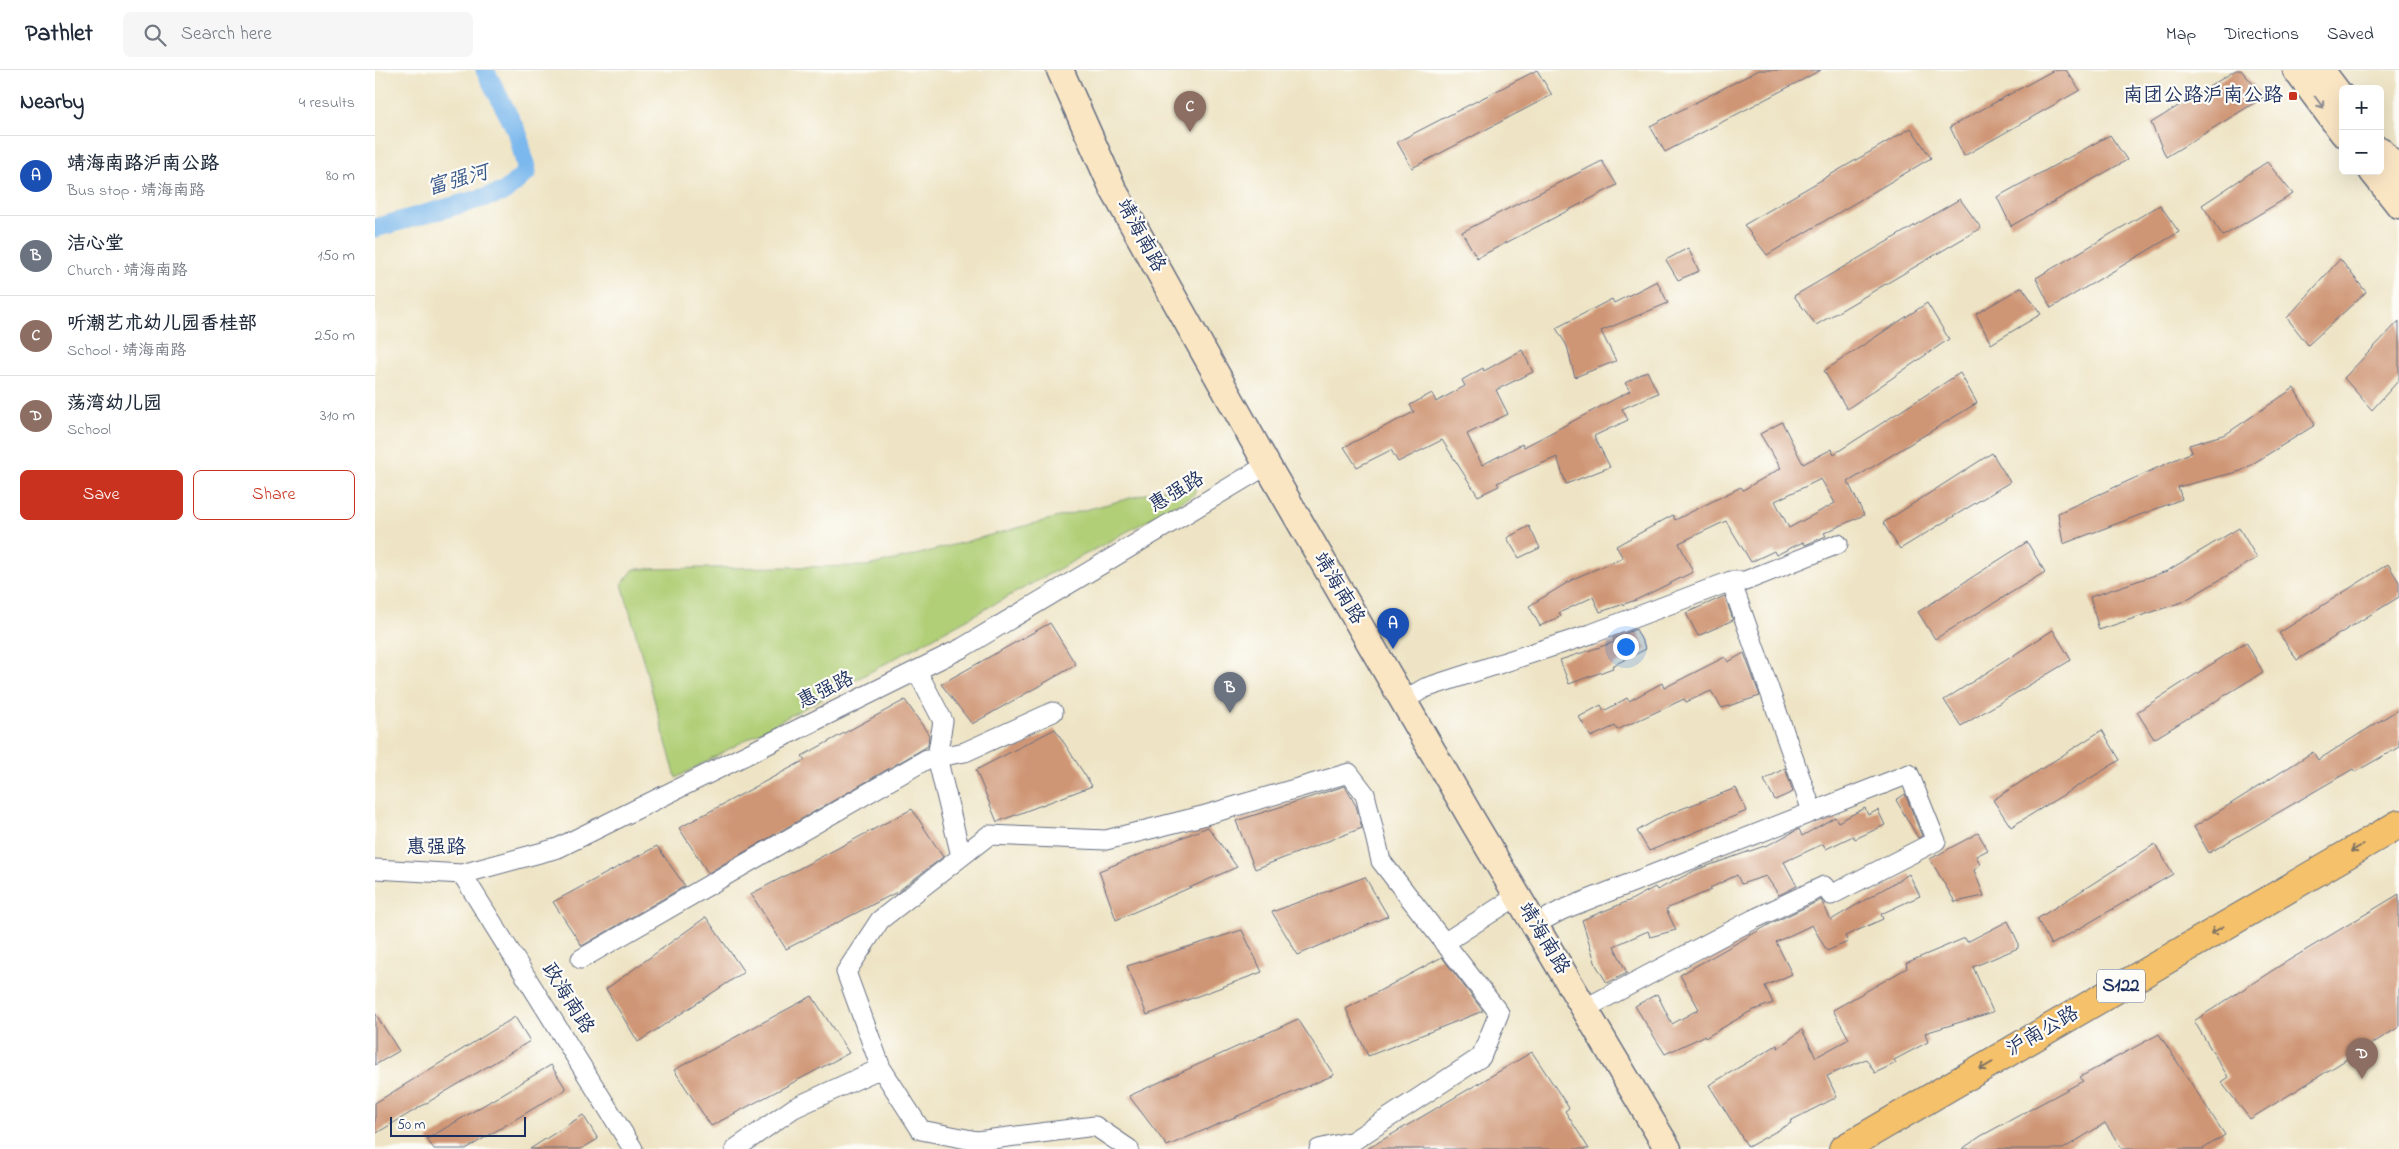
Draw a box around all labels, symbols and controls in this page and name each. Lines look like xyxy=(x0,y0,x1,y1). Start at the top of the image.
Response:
search box xyxy=(123,12,473,57)
text: Pathlet xyxy=(25,17,93,52)
icon: search xyxy=(141,21,169,49)
text: Search here xyxy=(181,21,272,48)
text: Map xyxy=(2166,22,2196,48)
text: Directions xyxy=(2224,22,2299,48)
text: Saved xyxy=(2327,22,2374,48)
place label: 南团公路沪南公路 xyxy=(2123,82,2284,111)
map controls xyxy=(2339,85,2384,175)
button: + xyxy=(2339,85,2384,130)
text: Nearby xyxy=(20,88,84,118)
marker: 南团公路沪南公路 xyxy=(2287,90,2299,102)
text: 4 results xyxy=(299,91,355,115)
pin: C xyxy=(1174,91,1206,132)
one-way arrow xyxy=(2314,95,2324,109)
button: − xyxy=(2339,130,2384,175)
text: 靖海南路沪南公路 xyxy=(67,151,219,178)
water label: 富强河 xyxy=(424,157,495,204)
text: A xyxy=(31,164,41,188)
text: 80 m xyxy=(326,164,355,188)
text: Bus stop · 靖海南路 xyxy=(67,179,205,203)
street label: 靖海南路 xyxy=(1108,194,1173,279)
text: 洁心堂 xyxy=(67,231,124,258)
text: B xyxy=(31,244,41,268)
text: 150 m xyxy=(317,244,355,268)
text: Church · 靖海南路 xyxy=(67,259,188,283)
text: 听潮艺术幼儿园香桂部 xyxy=(67,311,257,338)
text: C xyxy=(32,324,40,348)
text: 250 m xyxy=(315,324,355,348)
text: School · 靖海南路 xyxy=(67,339,186,363)
text: 荡湾幼儿园 xyxy=(67,391,162,418)
text: D xyxy=(30,404,42,428)
text: 310 m xyxy=(320,404,355,428)
text: School xyxy=(67,418,111,442)
street label: 惠强路 xyxy=(1144,465,1211,521)
button: Save xyxy=(20,470,183,520)
button: Share xyxy=(193,470,355,520)
street label: 靖海南路 xyxy=(1305,547,1372,632)
pin: A xyxy=(1377,608,1409,649)
your location xyxy=(1613,634,1639,660)
street label: 惠强路 xyxy=(793,664,860,717)
pin: B xyxy=(1214,672,1246,713)
street label: 惠强路 xyxy=(406,834,467,863)
one-way arrow xyxy=(2350,844,2364,854)
street label: 靖海南路 xyxy=(1510,897,1577,982)
one-way arrow xyxy=(2210,926,2224,936)
street label: 政海南路 xyxy=(534,957,601,1041)
road number: S122 xyxy=(2097,969,2145,1002)
street label: 沪南公路 xyxy=(2001,999,2086,1065)
pin: D xyxy=(2346,1038,2378,1079)
one-way arrow xyxy=(1979,1061,1993,1071)
scale bar xyxy=(390,1114,526,1137)
text: 50 m xyxy=(397,1115,425,1136)

